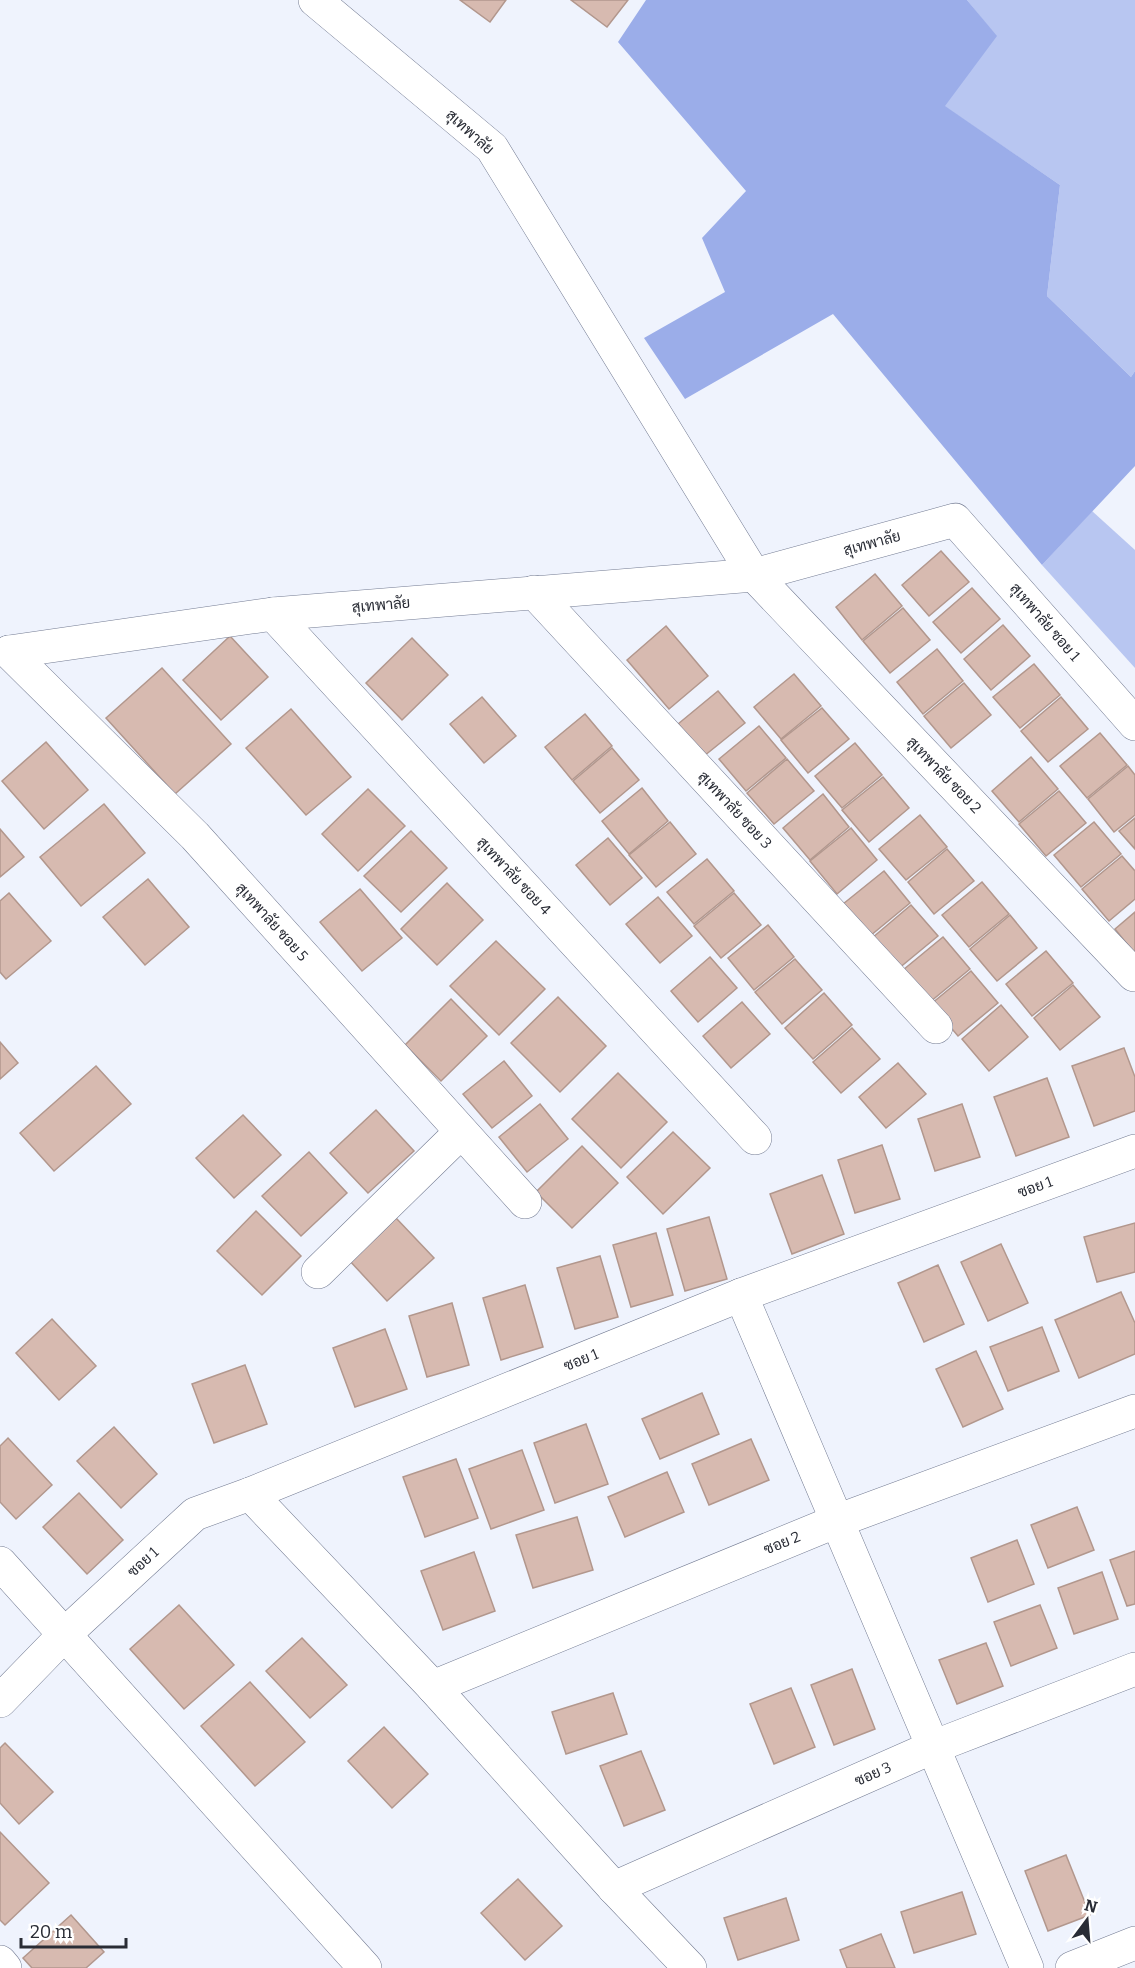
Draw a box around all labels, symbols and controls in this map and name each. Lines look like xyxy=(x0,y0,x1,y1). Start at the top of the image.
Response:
street label: สุเทพาลัย xyxy=(441,106,498,160)
street label: สุเทพาลัย xyxy=(841,527,903,561)
street label: สุเทพาลัย ซอย 1 xyxy=(1005,579,1084,666)
street label: สุเทพาลัย xyxy=(351,593,411,619)
street label: สุเทพาลัย ซอย 2 xyxy=(902,733,985,818)
street label: สุเทพาลัย ซอย 3 xyxy=(693,767,776,854)
street label: สุเทพาลัย ซอย 4 xyxy=(472,833,555,920)
street label: สุเทพาลัย ซอย 5 xyxy=(231,879,312,966)
street label: ซอย 1 xyxy=(1015,1172,1055,1202)
street label: ซอย 1 xyxy=(561,1345,601,1375)
street label: ซอย 2 xyxy=(761,1528,803,1558)
street label: ซอย 1 xyxy=(124,1543,162,1581)
street label: ซอย 3 xyxy=(852,1758,894,1790)
north arrow xyxy=(1057,1890,1117,1950)
text: N xyxy=(1082,1895,1100,1917)
scale bar xyxy=(21,1911,126,1949)
text: 20 m xyxy=(30,1921,72,1943)

